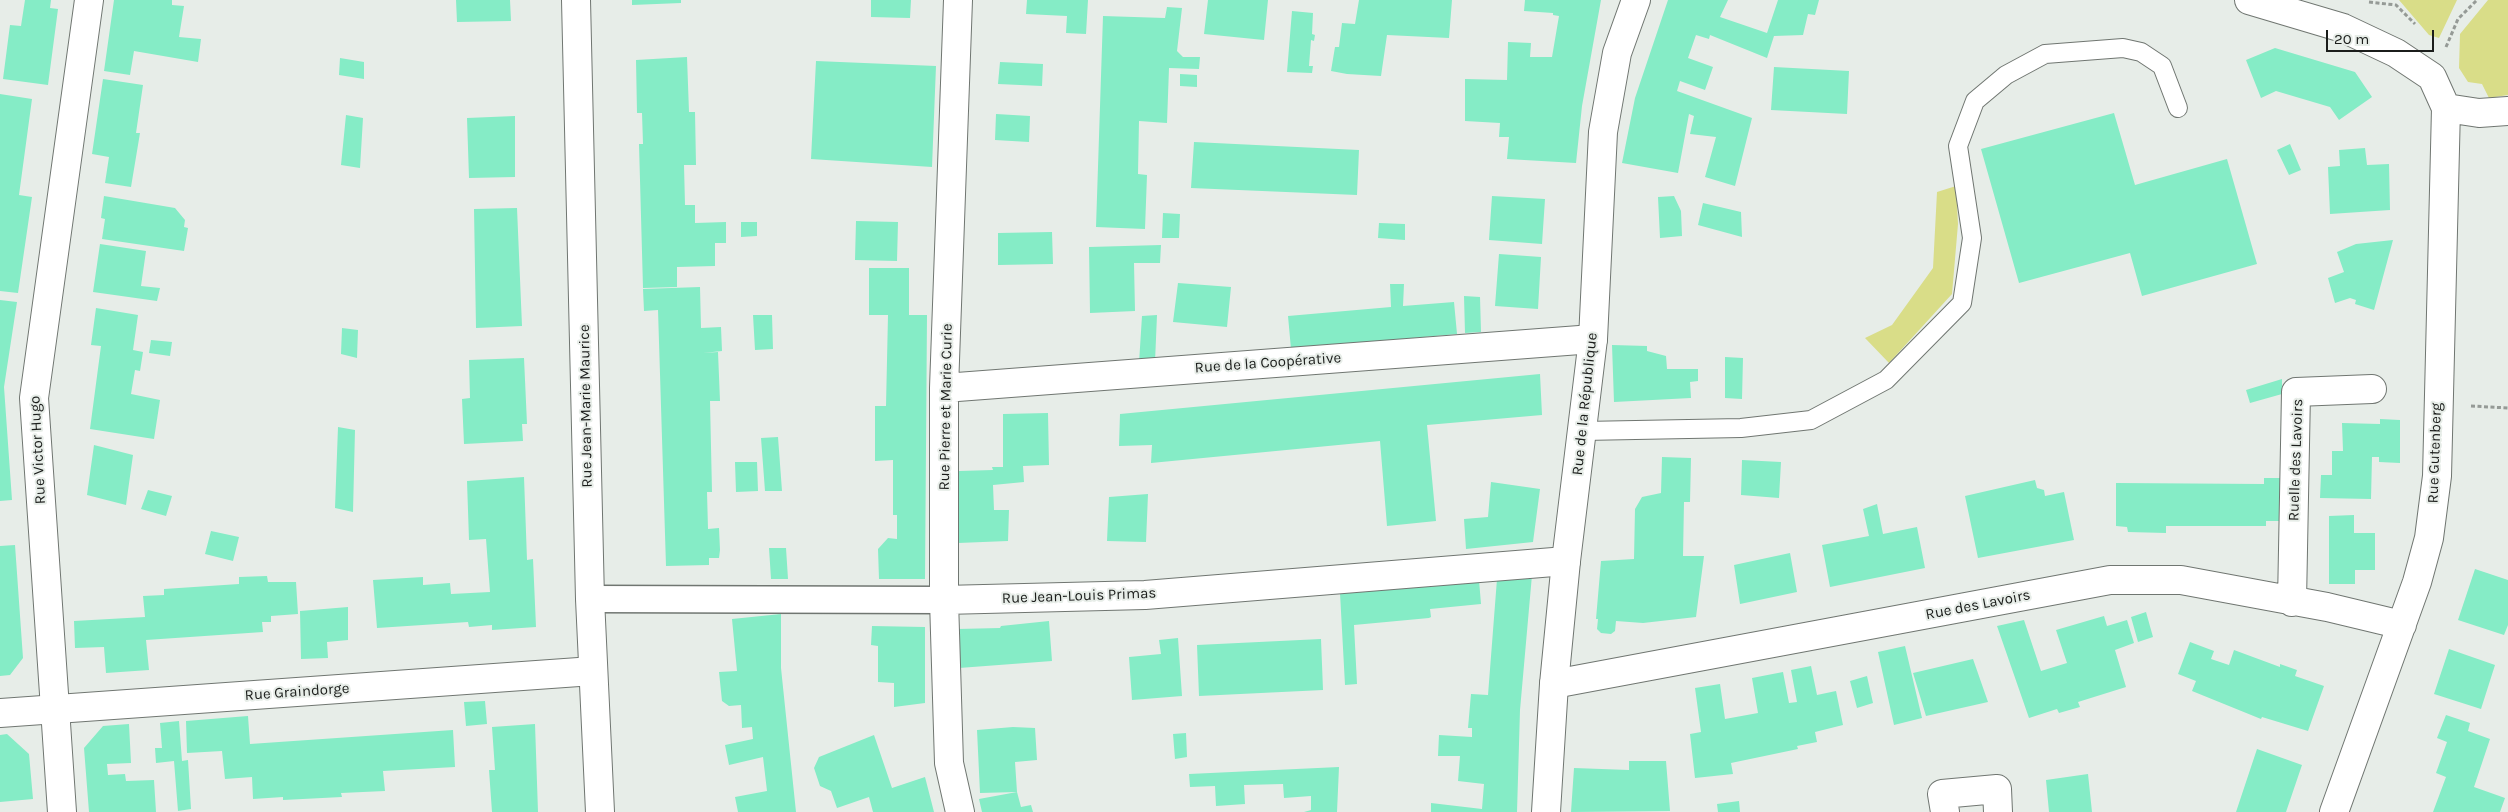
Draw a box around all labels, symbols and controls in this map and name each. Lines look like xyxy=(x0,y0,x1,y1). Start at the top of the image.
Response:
scale bar xyxy=(2328,20,2436,52)
text: 20 m xyxy=(2334,30,2369,48)
street label: Rue Pierre et Marie Curie xyxy=(936,323,956,491)
street label: Rue Jean-Marie Maurice xyxy=(576,324,596,488)
street label: Rue de la République xyxy=(1569,332,1601,476)
street label: Rue de la Coopérative xyxy=(1194,349,1342,377)
street label: Rue Victor Hugo xyxy=(26,395,50,505)
street label: Ruelle des Lavoirs xyxy=(2285,398,2307,522)
street label: Rue Gutenberg xyxy=(2424,402,2446,504)
street label: Rue Jean-Louis Primas xyxy=(1002,584,1156,608)
street label: Rue des Lavoirs xyxy=(1924,586,2032,624)
street label: Rue Graindorge xyxy=(244,679,350,705)

